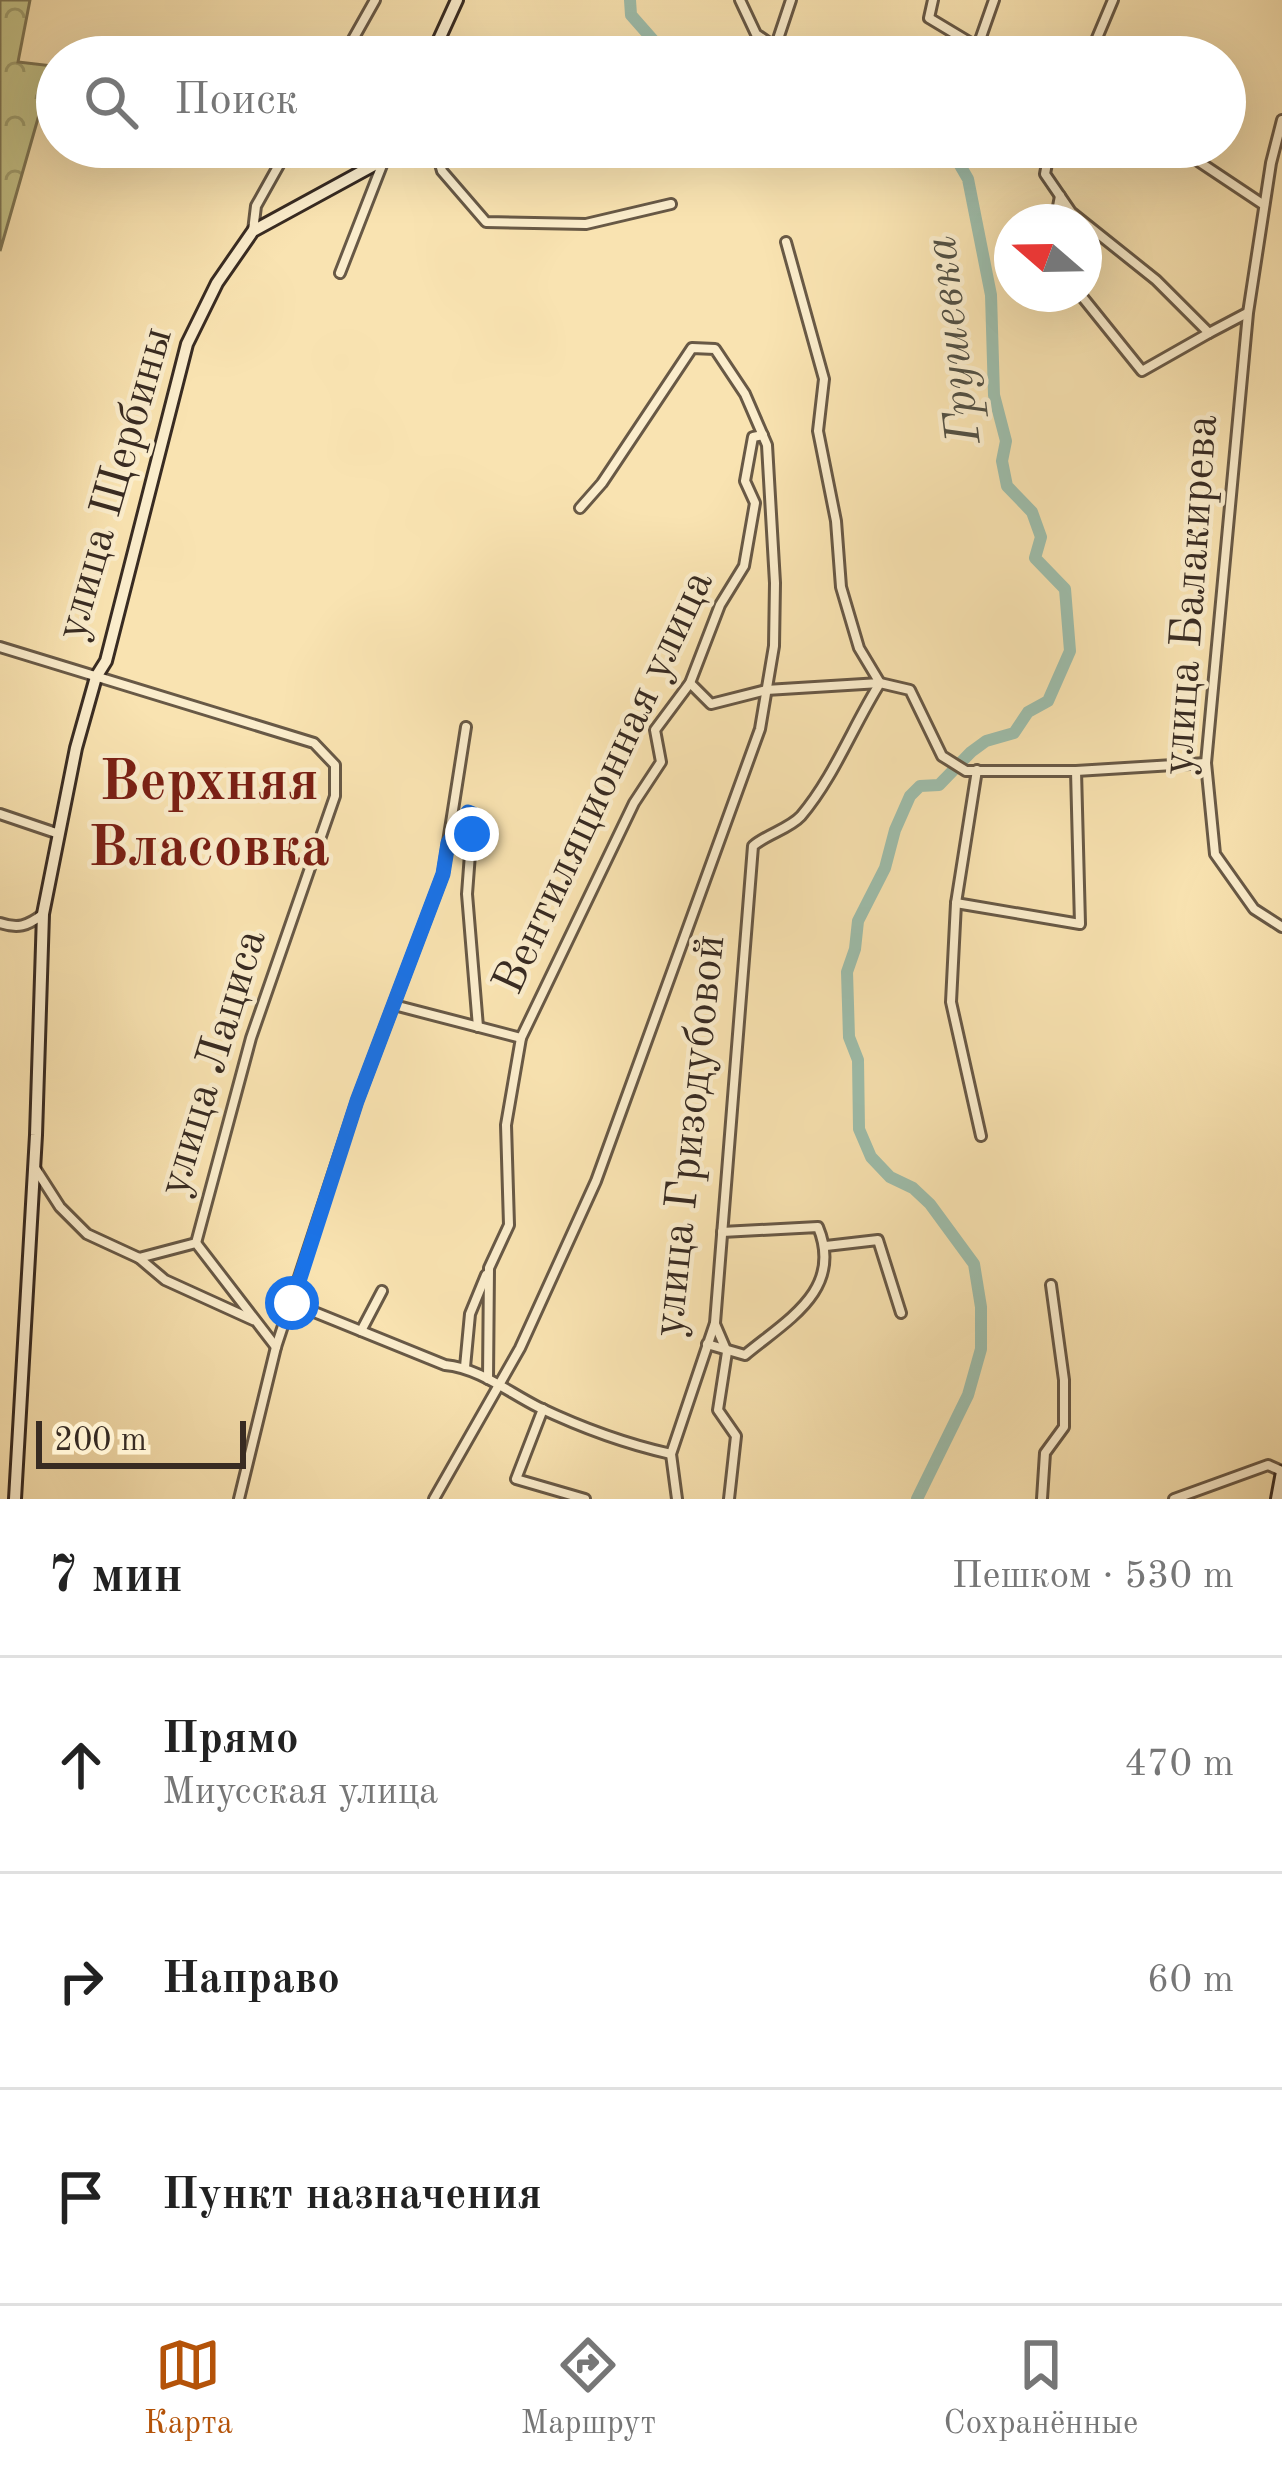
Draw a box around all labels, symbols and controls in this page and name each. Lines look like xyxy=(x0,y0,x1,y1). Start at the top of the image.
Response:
search box xyxy=(36,36,1246,168)
icon: search xyxy=(78,69,144,135)
text: Поиск xyxy=(174,79,298,124)
north arrow xyxy=(994,204,1102,312)
water label: Грушевка xyxy=(917,233,991,448)
street label: улица Щербины xyxy=(50,323,182,645)
street label: улица Балакирева xyxy=(1157,413,1227,777)
street label: Вентиляционная улица xyxy=(487,564,723,1002)
district label: Верхняя Власовка xyxy=(88,756,330,879)
route end xyxy=(445,807,499,861)
street label: улица Лациса xyxy=(152,925,276,1201)
street label: улица Гризодубовой xyxy=(648,933,734,1339)
route start xyxy=(265,1276,319,1330)
scale bar xyxy=(36,1415,246,1468)
text: 200 m xyxy=(54,1425,147,1458)
text: 7 мин xyxy=(48,1552,183,1603)
text: Пешком · 530 m xyxy=(952,1557,1234,1596)
text: Прямо xyxy=(162,1718,299,1763)
icon: ahead xyxy=(48,1732,114,1798)
text: 470 m xyxy=(1124,1745,1234,1784)
text: Миусская улица xyxy=(162,1773,438,1812)
icon: right xyxy=(48,1948,114,2014)
text: Направо xyxy=(162,1958,340,2003)
text: 60 m xyxy=(1147,1961,1234,2000)
icon: arrive xyxy=(48,2164,114,2230)
text: Пункт назначения xyxy=(162,2174,542,2219)
tab: Карта xyxy=(144,2332,233,2445)
tab: Маршрут xyxy=(521,2332,656,2445)
tab: Сохранённые xyxy=(944,2332,1138,2445)

